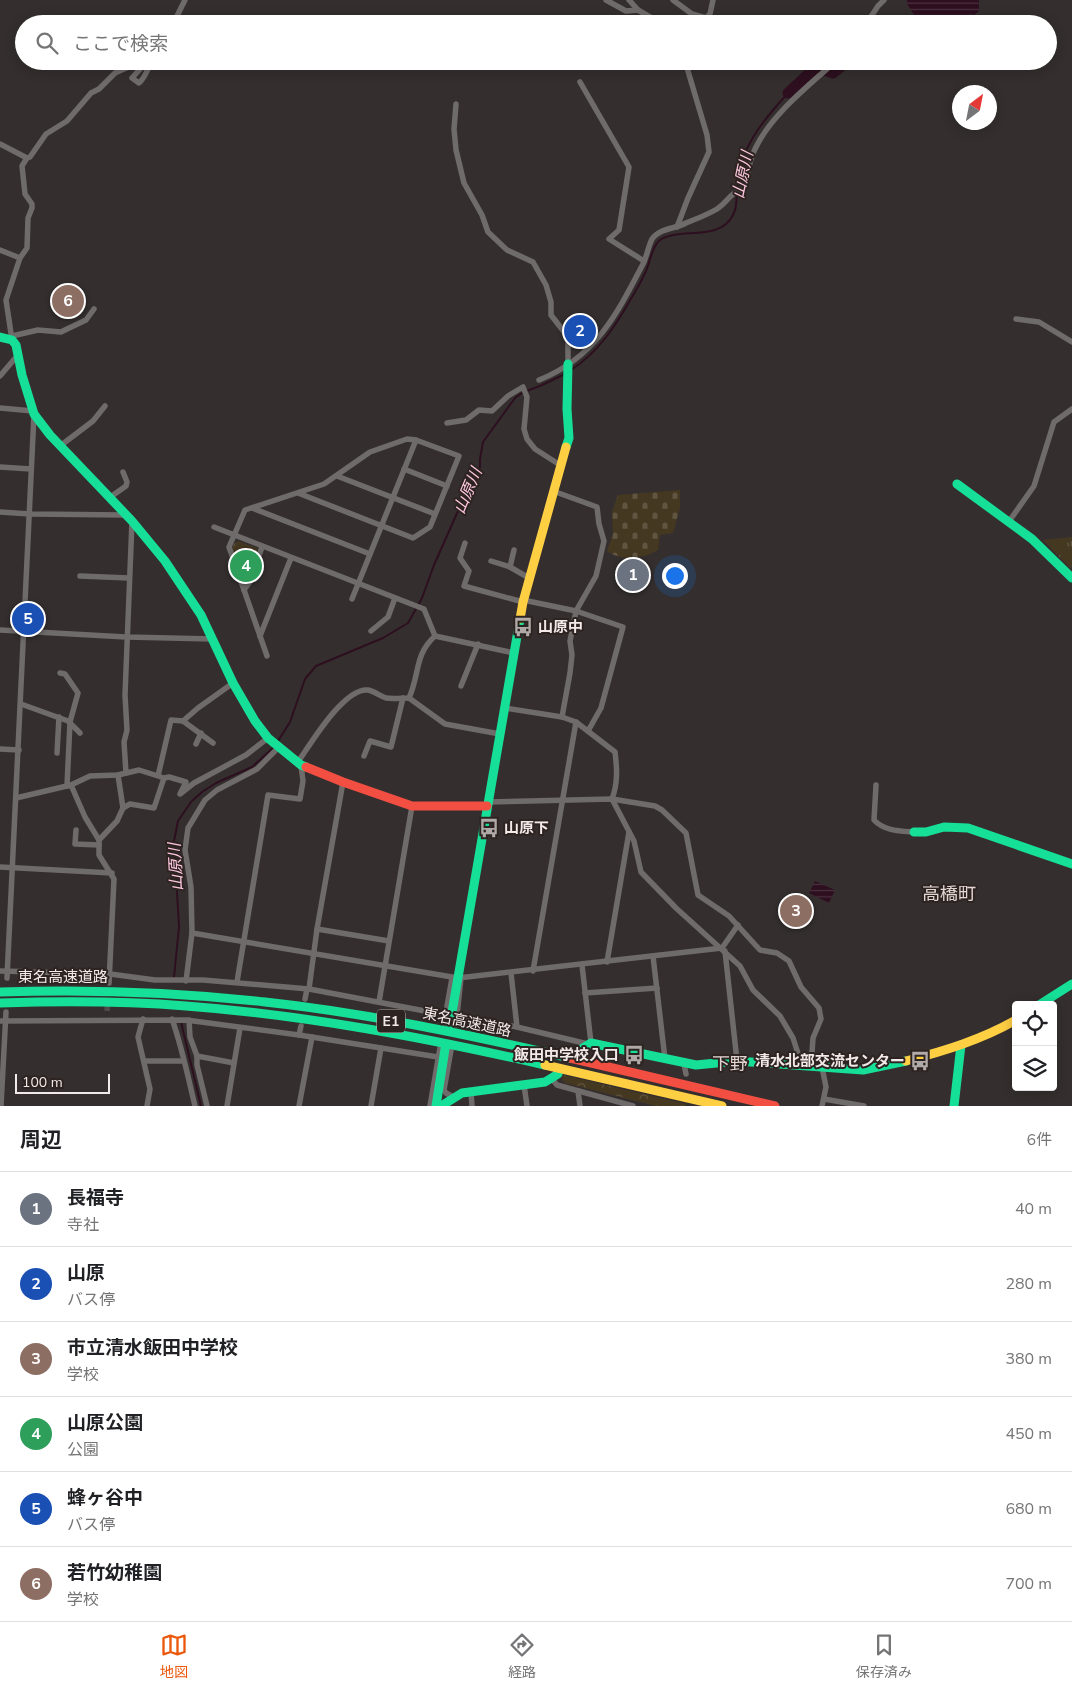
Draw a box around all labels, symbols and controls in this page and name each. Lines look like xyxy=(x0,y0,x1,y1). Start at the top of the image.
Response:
search box xyxy=(15,15,1057,70)
icon: search xyxy=(33,29,61,57)
text: ここで検索 xyxy=(73,31,168,57)
north arrow xyxy=(952,85,997,130)
water label: 山原川 xyxy=(727,147,759,201)
pin: 6 xyxy=(52,282,84,320)
pin: 2 xyxy=(564,312,596,350)
water label: 山原川 xyxy=(448,463,488,517)
pin: 4 xyxy=(230,547,262,585)
pin: 1 xyxy=(617,556,649,594)
your location xyxy=(662,563,688,589)
pin: 5 xyxy=(12,600,44,638)
bus stop icon: 山原中 xyxy=(512,616,534,638)
place label: 山原中 xyxy=(538,617,583,637)
bus stop icon: 山原下 xyxy=(478,817,500,839)
place label: 山原下 xyxy=(504,818,549,838)
water label: 山原川 xyxy=(164,840,188,892)
district label: 高橋町 xyxy=(922,882,976,906)
pin: 3 xyxy=(780,892,812,930)
street label: 東名高速道路 xyxy=(18,967,108,987)
map controls xyxy=(1012,1001,1057,1091)
button: locate xyxy=(1012,1001,1057,1046)
street label: 東名高速道路 xyxy=(421,1003,513,1041)
road number: E1 xyxy=(377,1009,405,1032)
bus stop icon: 飯田中学校入口 xyxy=(623,1044,645,1066)
place label: 飯田中学校入口 xyxy=(514,1045,619,1065)
button: layers xyxy=(1012,1046,1057,1091)
bus stop icon: 清水北部交流センター xyxy=(909,1050,931,1072)
place label: 清水北部交流センター xyxy=(755,1051,905,1071)
district label: 下野 xyxy=(712,1052,748,1076)
scale bar xyxy=(15,1071,110,1094)
text: 100 m xyxy=(22,1073,63,1092)
text: 周辺 xyxy=(20,1126,62,1154)
text: 6件 xyxy=(1026,1129,1052,1151)
text: 長福寺 xyxy=(67,1185,124,1211)
text: 1 xyxy=(31,1198,41,1220)
text: 40 m xyxy=(1015,1198,1052,1220)
text: 寺社 xyxy=(67,1214,99,1236)
text: 山原 xyxy=(67,1260,105,1286)
text: 2 xyxy=(31,1273,41,1295)
text: 280 m xyxy=(1005,1273,1052,1295)
text: バス停 xyxy=(67,1289,115,1311)
text: 市立清水飯田中学校 xyxy=(67,1335,238,1361)
text: 3 xyxy=(31,1348,41,1370)
text: 380 m xyxy=(1005,1348,1052,1370)
text: 学校 xyxy=(67,1364,99,1386)
text: 山原公園 xyxy=(67,1410,143,1436)
text: 4 xyxy=(31,1423,41,1445)
text: 450 m xyxy=(1005,1423,1052,1445)
text: 公園 xyxy=(67,1439,99,1461)
text: 蜂ヶ谷中 xyxy=(67,1485,143,1511)
text: 5 xyxy=(31,1498,41,1520)
text: 680 m xyxy=(1005,1498,1052,1520)
text: バス停 xyxy=(67,1514,115,1536)
text: 若竹幼稚園 xyxy=(67,1560,162,1586)
text: 6 xyxy=(31,1573,41,1595)
text: 700 m xyxy=(1005,1573,1052,1595)
text: 学校 xyxy=(67,1589,99,1611)
tab: 地図 xyxy=(160,1631,188,1682)
tab: 経路 xyxy=(508,1631,536,1682)
tab: 保存済み xyxy=(856,1631,912,1682)

